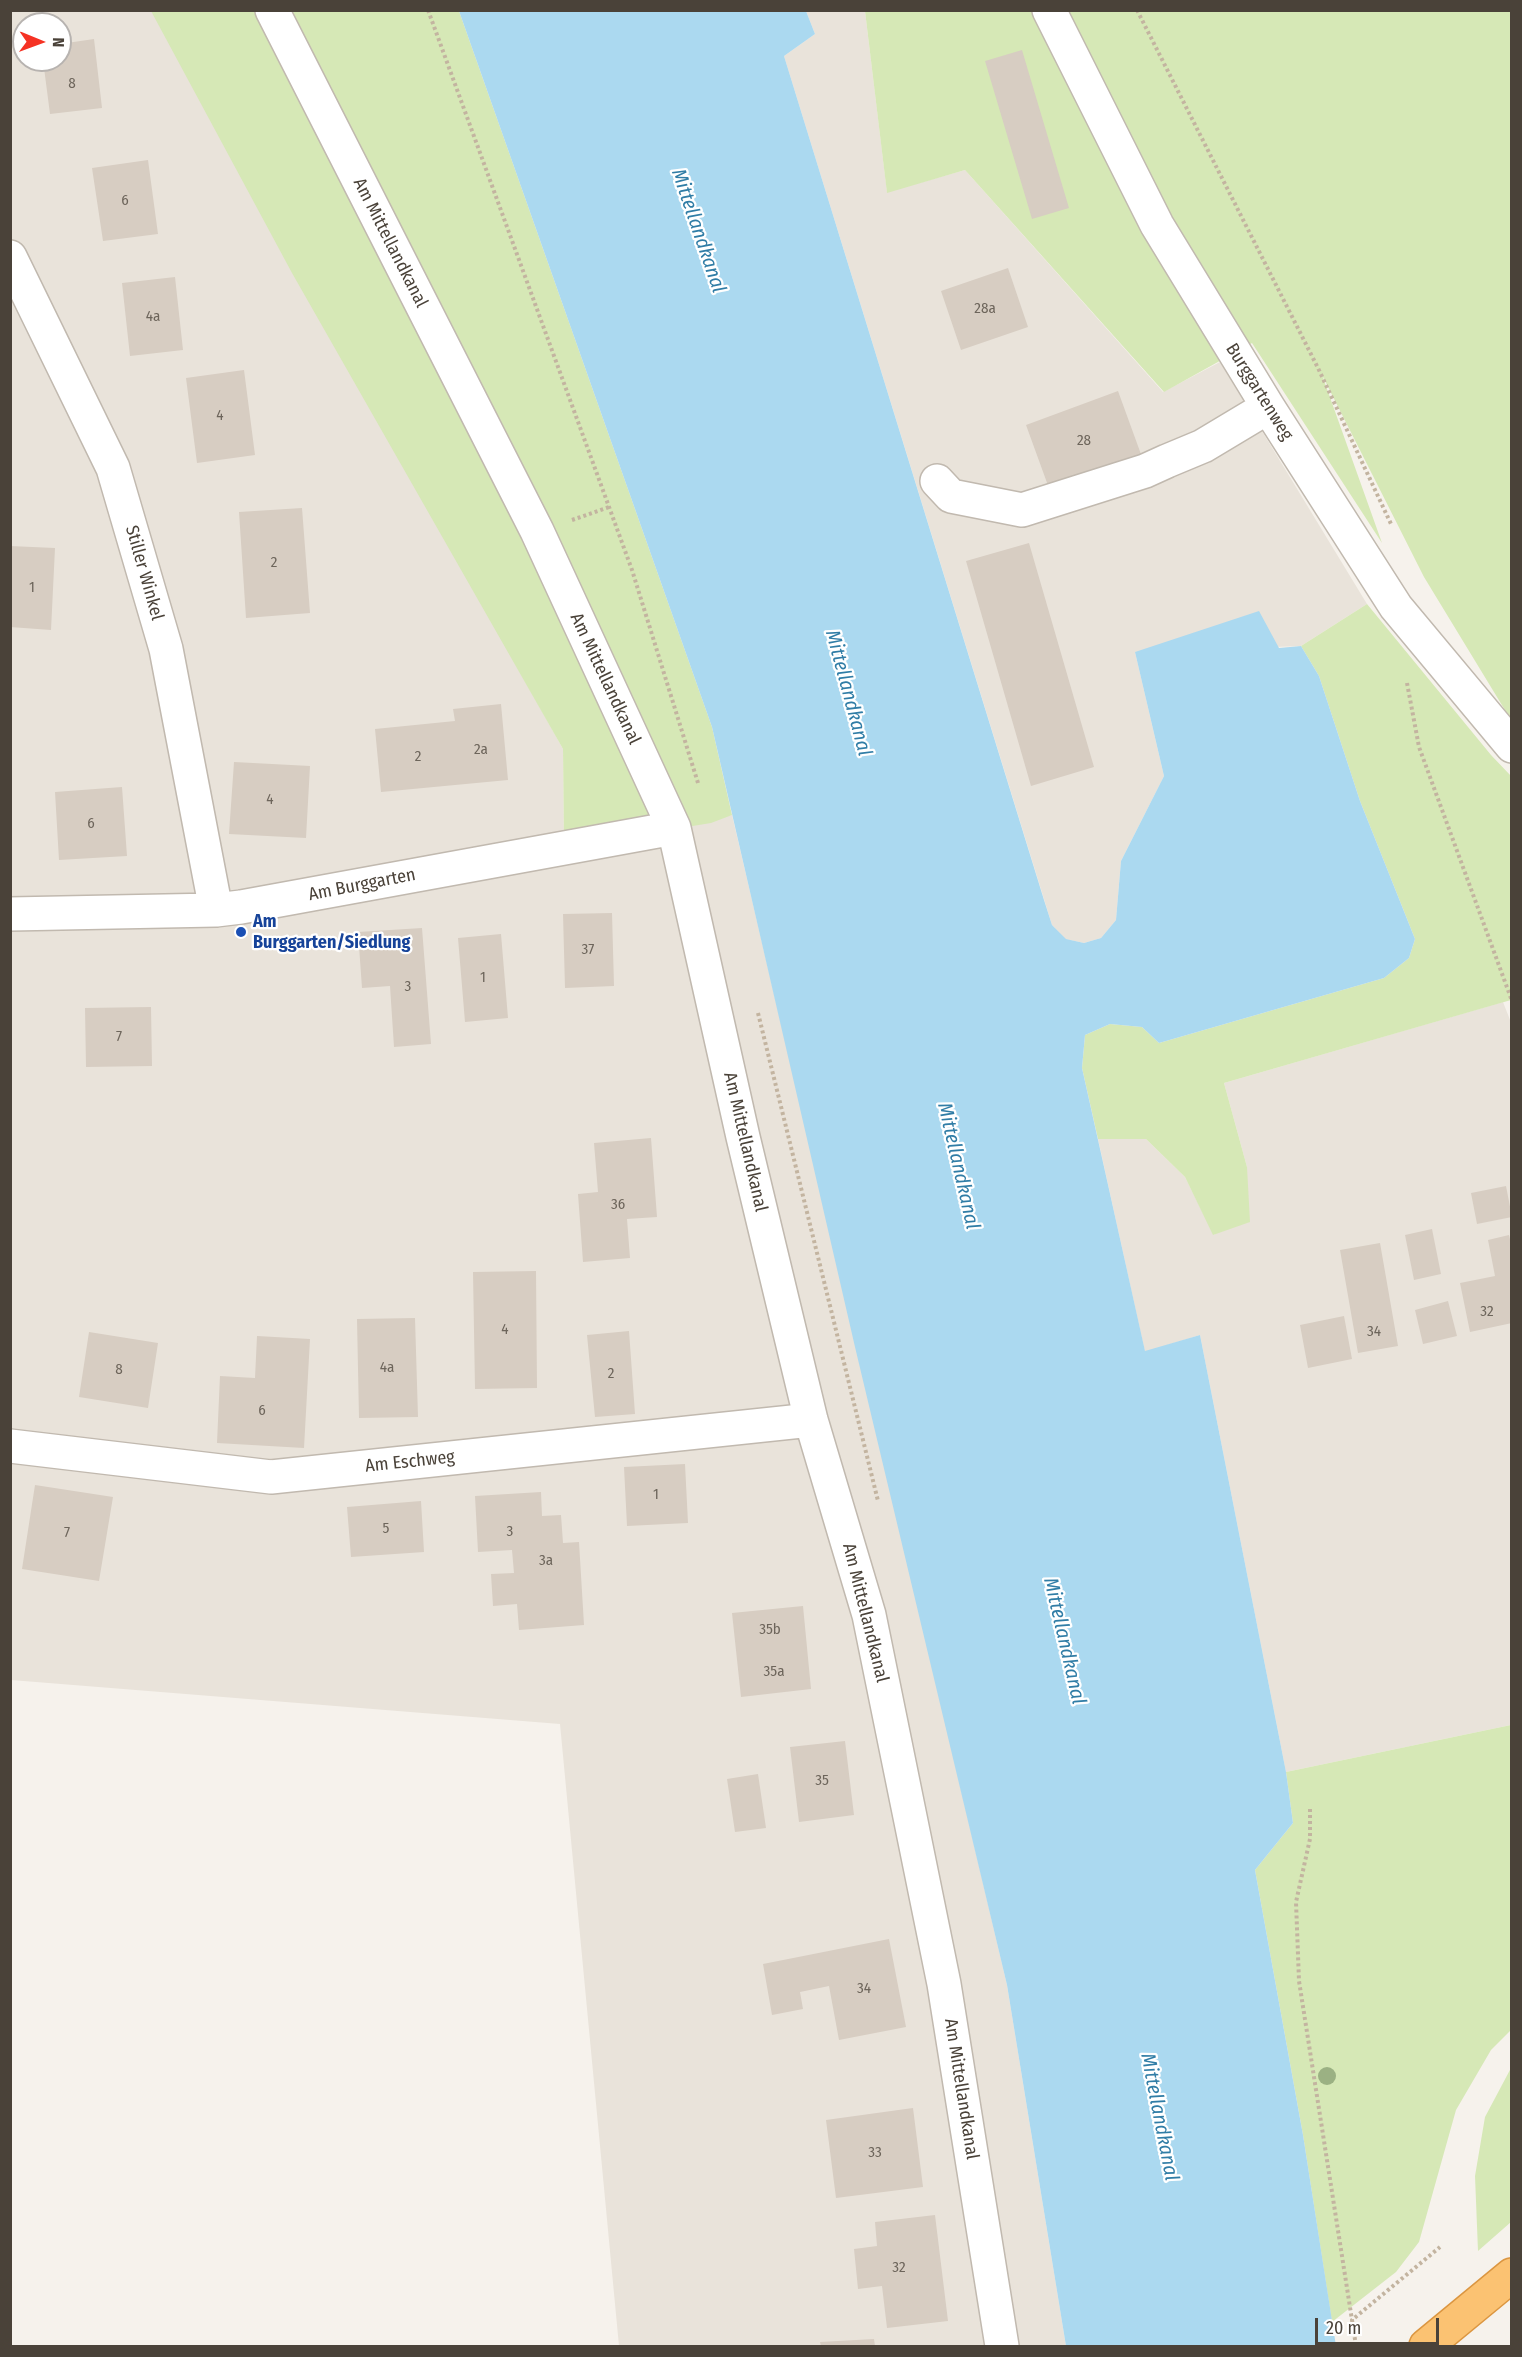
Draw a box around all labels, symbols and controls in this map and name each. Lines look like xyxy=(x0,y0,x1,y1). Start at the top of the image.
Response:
north arrow xyxy=(12,12,72,72)
text: N xyxy=(49,37,68,47)
house number: 8 xyxy=(68,75,76,93)
water label: Mittellandkanal xyxy=(666,166,730,296)
street label: Am Mittellandkanal xyxy=(348,175,432,311)
house number: 6 xyxy=(121,192,129,210)
house number: 28a xyxy=(974,300,996,318)
house number: 4a xyxy=(146,308,160,326)
street label: Burggartenweg xyxy=(1221,340,1297,444)
house number: 4 xyxy=(216,407,224,425)
house number: 28 xyxy=(1077,432,1091,450)
street label: Stiller Winkel xyxy=(120,523,168,623)
house number: 2 xyxy=(271,554,277,572)
house number: 1 xyxy=(29,579,35,597)
street label: Am Mittellandkanal xyxy=(565,610,645,748)
water label: Mittellandkanal xyxy=(820,627,876,759)
house number: 2a xyxy=(474,741,488,759)
house number: 2 xyxy=(415,748,421,766)
house number: 4 xyxy=(266,791,274,809)
house number: 6 xyxy=(87,815,95,833)
street label: Am Burggarten xyxy=(307,864,417,906)
place label: Am Burggarten/Siedlung xyxy=(253,911,410,954)
marker: Am Burggarten/Siedlung xyxy=(234,925,248,939)
house number: 37 xyxy=(582,941,594,959)
house number: 1 xyxy=(480,969,486,987)
house number: 3 xyxy=(405,978,411,996)
house number: 7 xyxy=(116,1028,122,1046)
street label: Am Mittellandkanal xyxy=(718,1070,772,1214)
water label: Mittellandkanal xyxy=(932,1100,984,1232)
house number: 36 xyxy=(611,1196,625,1214)
house number: 32 xyxy=(1480,1303,1494,1321)
house number: 4 xyxy=(501,1321,509,1339)
house number: 34 xyxy=(1367,1323,1381,1341)
house number: 4a xyxy=(380,1359,394,1377)
house number: 8 xyxy=(115,1361,123,1379)
house number: 2 xyxy=(608,1365,614,1383)
house number: 6 xyxy=(258,1402,266,1420)
street label: Am Eschweg xyxy=(364,1447,456,1477)
house number: 1 xyxy=(653,1486,659,1504)
house number: 5 xyxy=(383,1520,389,1538)
house number: 3 xyxy=(507,1523,513,1541)
house number: 7 xyxy=(64,1524,70,1542)
street label: Am Mittellandkanal xyxy=(837,1541,893,1685)
house number: 3a xyxy=(539,1552,553,1570)
water label: Mittellandkanal xyxy=(1038,1575,1090,1707)
house number: 35b xyxy=(759,1621,781,1639)
house number: 35a xyxy=(764,1663,784,1681)
house number: 35 xyxy=(815,1772,829,1790)
house number: 34 xyxy=(857,1980,871,1998)
street label: Am Mittellandkanal xyxy=(939,2017,983,2161)
water label: Mittellandkanal xyxy=(1135,2051,1183,2183)
house number: 33 xyxy=(868,2144,882,2162)
house number: 32 xyxy=(892,2259,906,2277)
scale bar xyxy=(1318,2306,1442,2344)
text: 20 m xyxy=(1326,2317,1361,2339)

